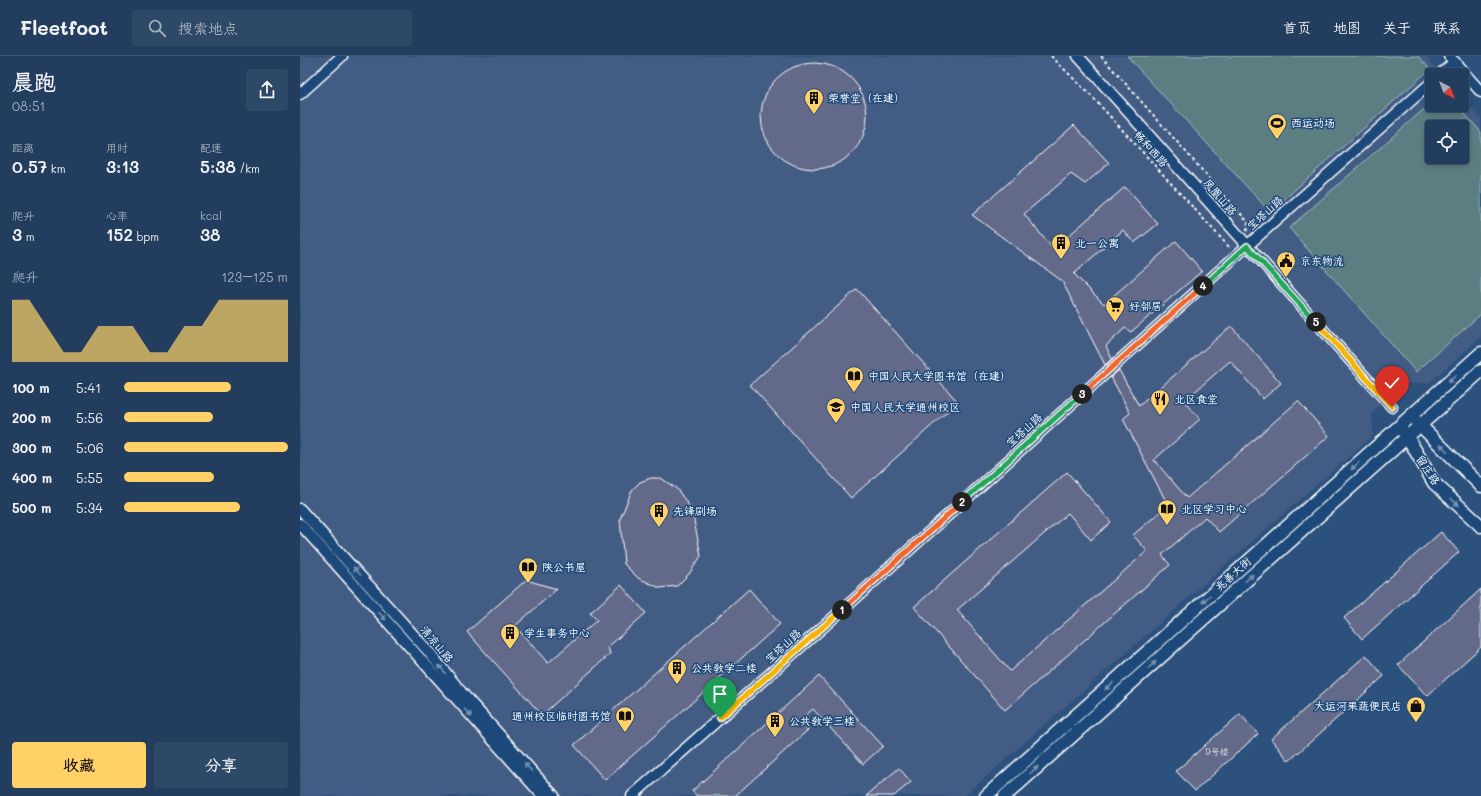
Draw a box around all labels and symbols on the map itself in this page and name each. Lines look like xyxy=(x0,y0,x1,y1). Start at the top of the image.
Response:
north arrow xyxy=(1425,68,1469,112)
building icon: 荣誉堂（在建） xyxy=(803,87,825,115)
place label: 荣誉堂（在建） xyxy=(828,90,905,105)
sports icon: 西运动场 xyxy=(1266,112,1288,140)
place label: 西运动场 xyxy=(1291,115,1335,130)
street label: 畅和西路 xyxy=(1131,127,1172,170)
street label: 凤凰山路 xyxy=(1200,175,1240,218)
street label: 宝塔山路 xyxy=(1243,192,1286,233)
building icon: 北一公寓 xyxy=(1050,232,1072,260)
place label: 北一公寓 xyxy=(1075,235,1119,250)
public building icon: 京东物流 xyxy=(1275,250,1297,278)
place label: 京东物流 xyxy=(1300,253,1344,268)
pin: 4 xyxy=(1193,276,1213,296)
supermarket icon: 好邻居 xyxy=(1104,295,1126,323)
place label: 好邻居 xyxy=(1129,298,1162,313)
pin: 5 xyxy=(1306,312,1326,332)
library icon: 中国人民大学图书馆（在建） xyxy=(843,365,865,393)
pin xyxy=(1375,366,1409,407)
place label: 中国人民大学图书馆（在建） xyxy=(868,368,1011,383)
one-way arrow xyxy=(1447,375,1457,384)
pin: 3 xyxy=(1072,384,1092,404)
restaurant icon: 北区食堂 xyxy=(1149,388,1171,416)
place label: 北区食堂 xyxy=(1174,391,1218,406)
school or university icon: 中国人民大学通州校区 xyxy=(825,396,847,424)
place label: 中国人民大学通州校区 xyxy=(850,399,960,414)
street label: 宝塔山路 xyxy=(1002,409,1045,450)
one-way arrow xyxy=(1439,443,1449,453)
street label: 留庄路 xyxy=(1413,452,1444,488)
one-way arrow xyxy=(1350,461,1360,470)
pin: 2 xyxy=(952,492,972,512)
one-way arrow xyxy=(1450,497,1460,506)
library icon: 北区学习中心 xyxy=(1156,498,1178,526)
building icon: 先锋剧场 xyxy=(648,500,670,528)
place label: 北区学习中心 xyxy=(1181,501,1247,516)
place label: 先锋剧场 xyxy=(673,503,717,518)
street label: 兆善大街 xyxy=(1211,553,1255,594)
library icon: 陕公书屋 xyxy=(517,556,539,584)
place label: 陕公书屋 xyxy=(542,559,586,574)
one-way arrow xyxy=(352,566,361,577)
one-way arrow xyxy=(1244,573,1254,583)
one-way arrow xyxy=(1201,594,1211,604)
pin: 1 xyxy=(832,600,852,620)
one-way arrow xyxy=(377,611,386,620)
street label: 清凉山路 xyxy=(417,622,457,665)
building icon: 学生事务中心 xyxy=(499,622,521,650)
place label: 学生事务中心 xyxy=(524,625,590,640)
street label: 宝塔山路 xyxy=(761,625,804,666)
building icon: 公共教学二楼 xyxy=(666,657,688,685)
place label: 公共教学二楼 xyxy=(691,660,757,675)
one-way arrow xyxy=(1147,660,1157,669)
one-way arrow xyxy=(438,664,447,674)
pin xyxy=(703,677,737,718)
one-way arrow xyxy=(1104,681,1114,690)
shop icon: 大运河果蔬便民店 xyxy=(1405,695,1427,723)
place label: 大运河果蔬便民店 xyxy=(1314,698,1402,713)
library icon: 通州校区临时图书馆 xyxy=(614,705,636,733)
one-way arrow xyxy=(464,708,473,718)
place label: 通州校区临时图书馆 xyxy=(512,708,611,723)
building icon: 公共教学三楼 xyxy=(764,710,786,738)
place label: 公共教学三楼 xyxy=(789,713,855,728)
house number: 9号楼 xyxy=(1205,746,1229,757)
one-way arrow xyxy=(523,762,533,772)
one-way arrow xyxy=(1029,765,1039,775)

